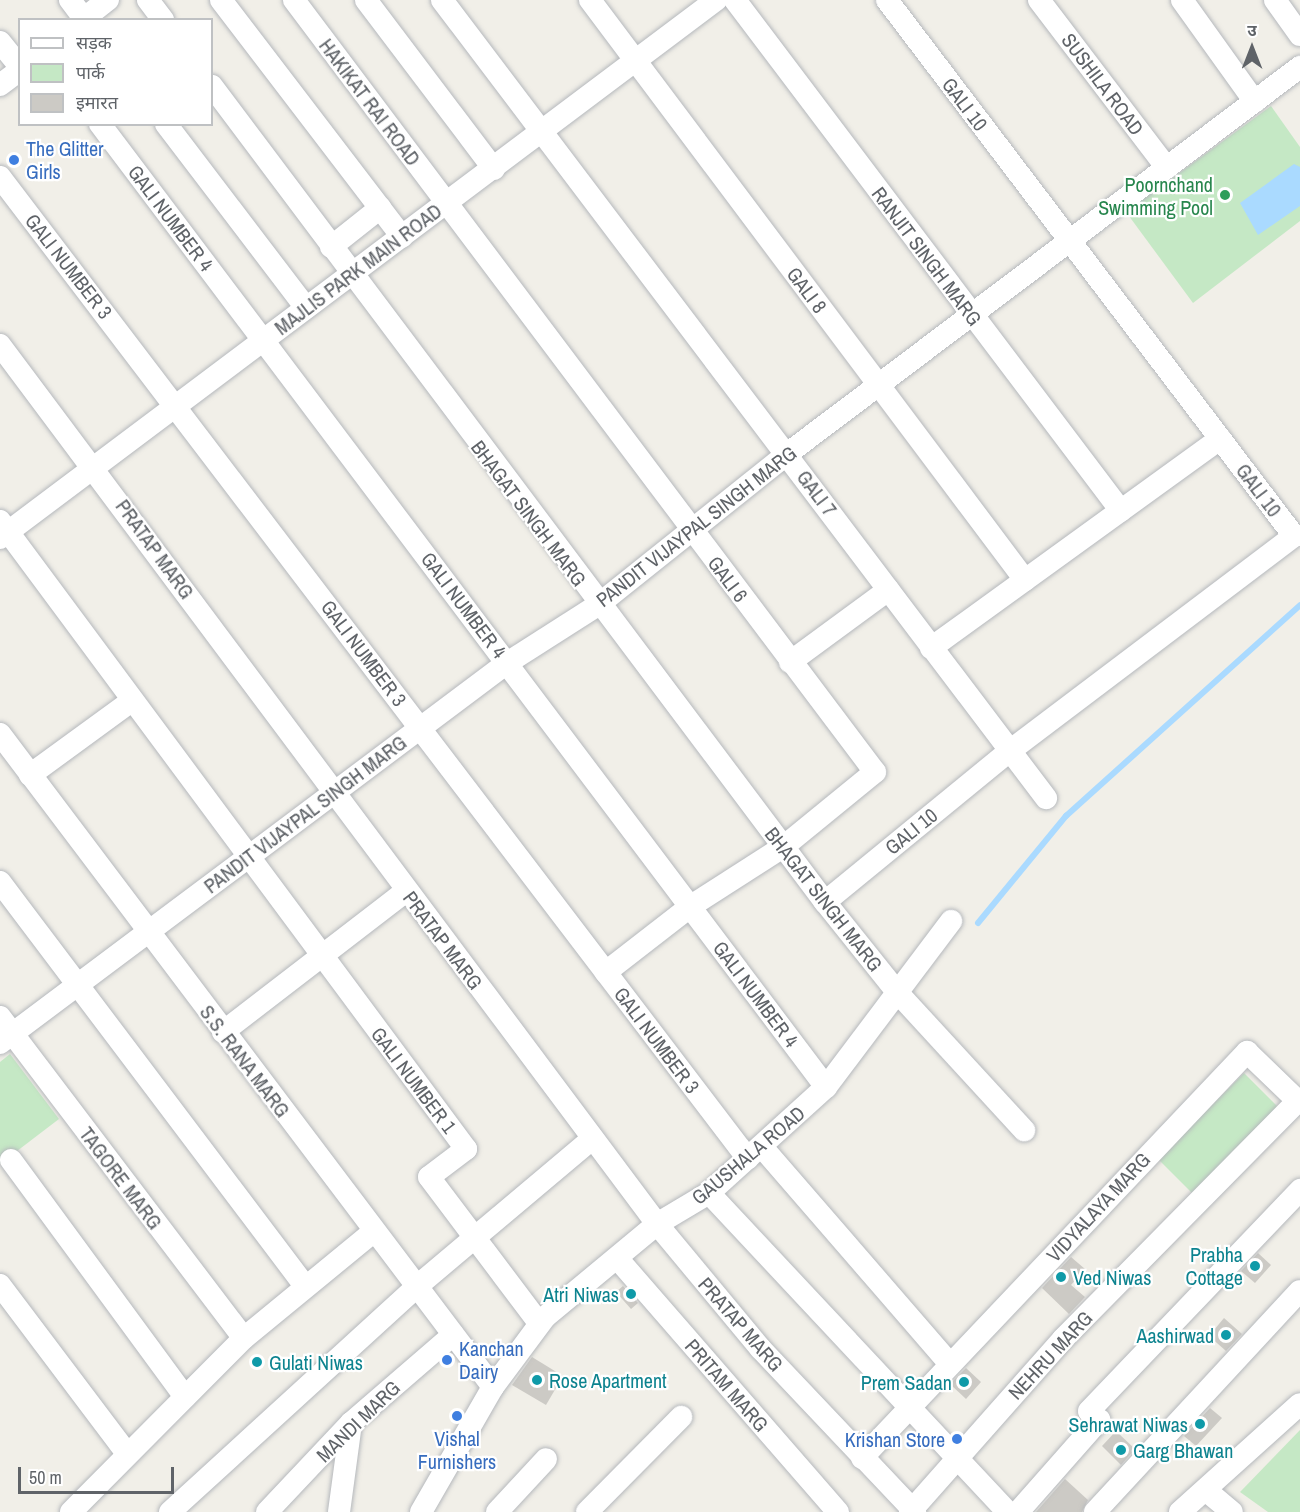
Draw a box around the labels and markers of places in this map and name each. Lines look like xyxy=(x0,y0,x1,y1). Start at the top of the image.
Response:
place label: The Glitter Girls xyxy=(26,136,103,183)
marker: The Glitter Girls xyxy=(7,153,21,167)
place label: Poornchand Swimming Pool xyxy=(1098,172,1213,219)
marker: Poornchand Swimming Pool xyxy=(1218,188,1232,202)
place label: Prabha Cottage xyxy=(1186,1242,1243,1289)
marker: Prabha Cottage xyxy=(1248,1259,1262,1273)
place label: Ved Niwas xyxy=(1073,1265,1151,1289)
marker: Ved Niwas xyxy=(1054,1270,1068,1284)
place label: Atri Niwas xyxy=(543,1282,619,1306)
marker: Atri Niwas xyxy=(624,1287,638,1301)
place label: Aashirwad xyxy=(1137,1323,1214,1347)
marker: Aashirwad xyxy=(1219,1328,1233,1342)
place label: Kanchan Dairy xyxy=(459,1336,524,1383)
place label: Gulati Niwas xyxy=(269,1350,363,1374)
marker: Kanchan Dairy xyxy=(440,1353,454,1367)
marker: Gulati Niwas xyxy=(250,1355,264,1369)
place label: Rose Apartment xyxy=(549,1368,667,1392)
place label: Prem Sadan xyxy=(861,1370,952,1394)
marker: Rose Apartment xyxy=(530,1373,544,1387)
marker: Prem Sadan xyxy=(957,1375,971,1389)
marker: Vishal Furnishers xyxy=(450,1409,464,1423)
place label: Sehrawat Niwas xyxy=(1069,1412,1188,1436)
marker: Sehrawat Niwas xyxy=(1193,1417,1207,1431)
place label: Vishal Furnishers xyxy=(418,1426,496,1473)
place label: Krishan Store xyxy=(845,1427,945,1451)
marker: Krishan Store xyxy=(950,1432,964,1446)
place label: Garg Bhawan xyxy=(1133,1438,1233,1462)
marker: Garg Bhawan xyxy=(1114,1443,1128,1457)

